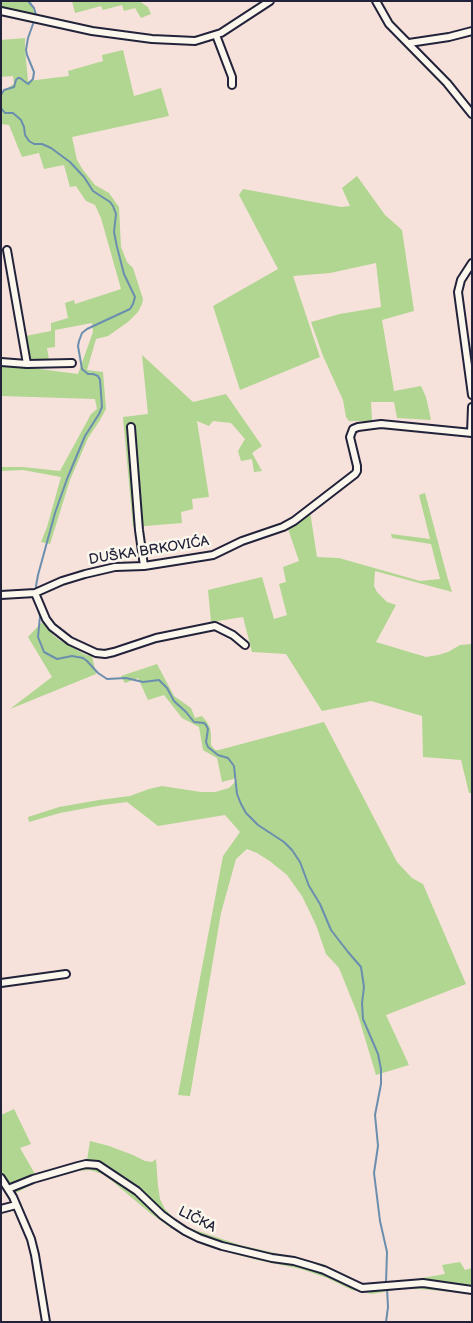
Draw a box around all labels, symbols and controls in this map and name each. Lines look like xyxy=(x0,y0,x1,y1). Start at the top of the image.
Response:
street label: DUŠKA BRKOVIĆA xyxy=(88,533,210,569)
street label: LIČKA xyxy=(175,1203,219,1237)

